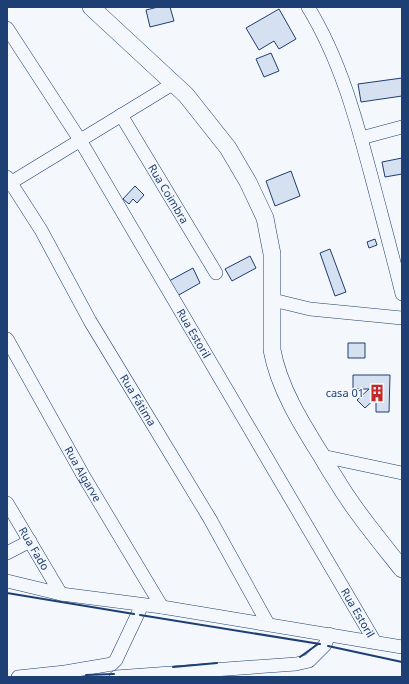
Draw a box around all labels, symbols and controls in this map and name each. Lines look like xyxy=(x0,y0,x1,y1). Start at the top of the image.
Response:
street label: Rua Coimbra xyxy=(145,161,192,226)
street label: Rua Estoril xyxy=(174,306,214,361)
street label: Rua Fátima xyxy=(117,371,160,429)
building icon: casa 01 xyxy=(367,383,387,403)
place label: casa 01 xyxy=(326,385,364,400)
street label: Rua Algarve xyxy=(61,443,105,504)
street label: Rua Fado xyxy=(16,524,53,573)
street label: Rua Estoril xyxy=(338,585,379,640)

